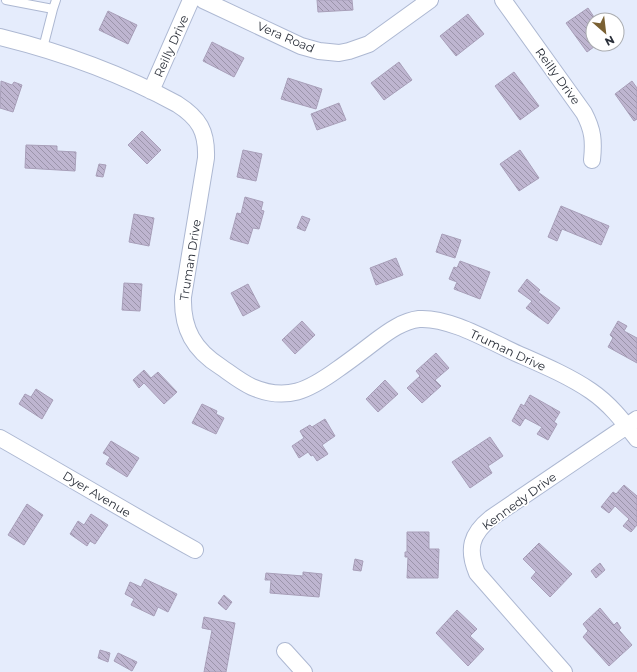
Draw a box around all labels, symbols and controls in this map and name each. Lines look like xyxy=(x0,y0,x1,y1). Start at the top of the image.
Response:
north arrow xyxy=(585,12,625,52)
street label: Reilly Drive xyxy=(151,13,191,79)
street label: Vera Road xyxy=(255,18,317,56)
text: N xyxy=(602,33,617,49)
street label: Reilly Drive xyxy=(532,45,584,107)
street label: Truman Drive xyxy=(176,218,204,302)
street label: Truman Drive xyxy=(468,326,548,374)
street label: Dyer Avenue xyxy=(60,468,134,520)
street label: Kennedy Drive xyxy=(479,469,559,533)

